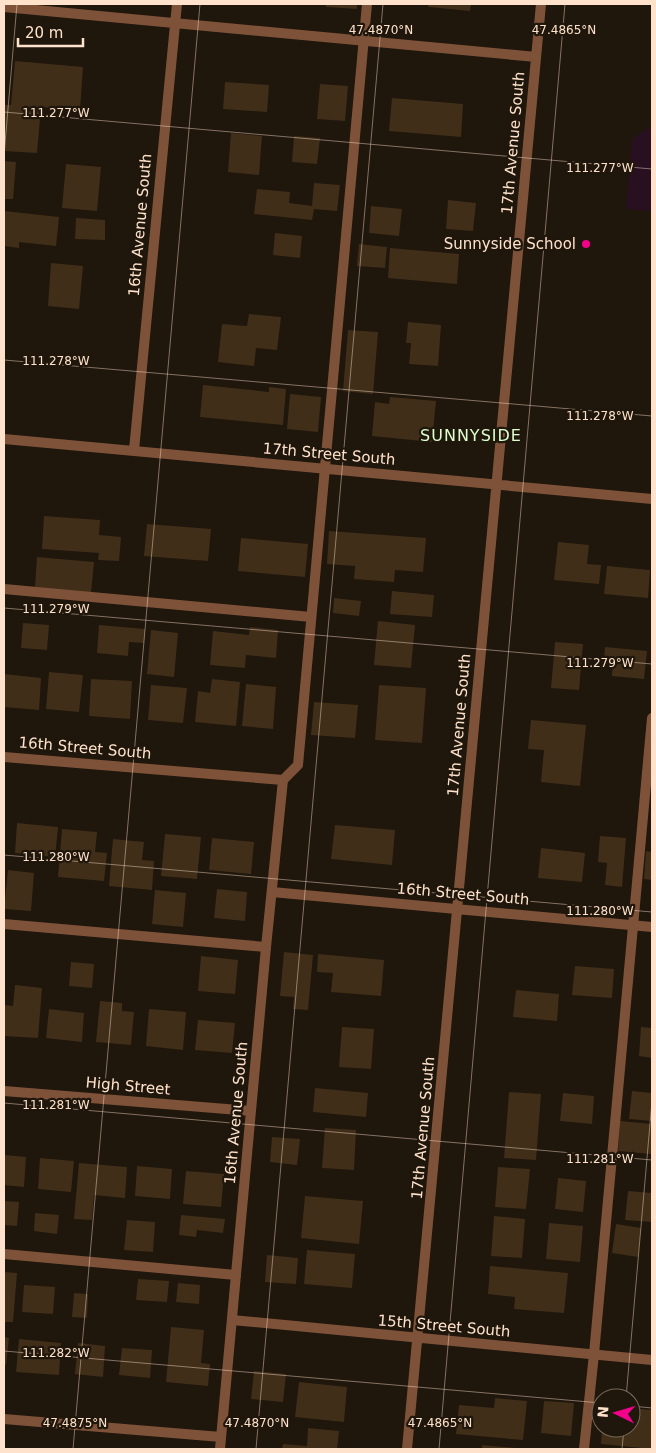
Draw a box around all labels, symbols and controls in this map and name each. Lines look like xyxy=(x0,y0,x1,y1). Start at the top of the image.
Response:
scale bar xyxy=(18,15,82,47)
text: 47.4870°N xyxy=(349,23,413,37)
text: 47.4865°N xyxy=(532,23,596,37)
text: 20 m xyxy=(25,24,63,42)
street label: 17th Avenue South xyxy=(498,71,528,215)
text: 111.277°W xyxy=(22,106,90,120)
street label: 16th Avenue South xyxy=(125,153,155,297)
text: 111.277°W xyxy=(566,161,634,175)
place label: Sunnyside School xyxy=(444,235,576,253)
marker: Sunnyside School xyxy=(580,238,592,250)
text: 111.278°W xyxy=(22,354,90,368)
text: 111.278°W xyxy=(566,409,634,423)
district label: SUNNYSIDE xyxy=(420,426,522,445)
street label: 17th Street South xyxy=(262,439,396,469)
text: 111.279°W xyxy=(22,602,90,616)
street label: 17th Avenue South xyxy=(444,653,474,797)
text: 111.279°W xyxy=(566,656,634,670)
street label: 16th Street South xyxy=(18,733,152,763)
text: 111.280°W xyxy=(22,850,90,864)
street label: 16th Street South xyxy=(396,879,530,909)
text: 111.280°W xyxy=(566,904,634,918)
street label: 16th Avenue South xyxy=(221,1041,251,1185)
street label: 17th Avenue South xyxy=(408,1056,438,1200)
street label: High Street xyxy=(85,1073,171,1099)
text: 111.281°W xyxy=(22,1098,90,1112)
text: 111.281°W xyxy=(566,1152,634,1166)
street label: 15th Street South xyxy=(377,1311,511,1341)
text: 111.282°W xyxy=(22,1346,90,1360)
north arrow xyxy=(591,1388,641,1438)
text: N xyxy=(595,1405,612,1418)
text: 47.4875°N xyxy=(43,1416,107,1430)
text: 47.4870°N xyxy=(225,1416,289,1430)
text: 47.4865°N xyxy=(408,1416,472,1430)

